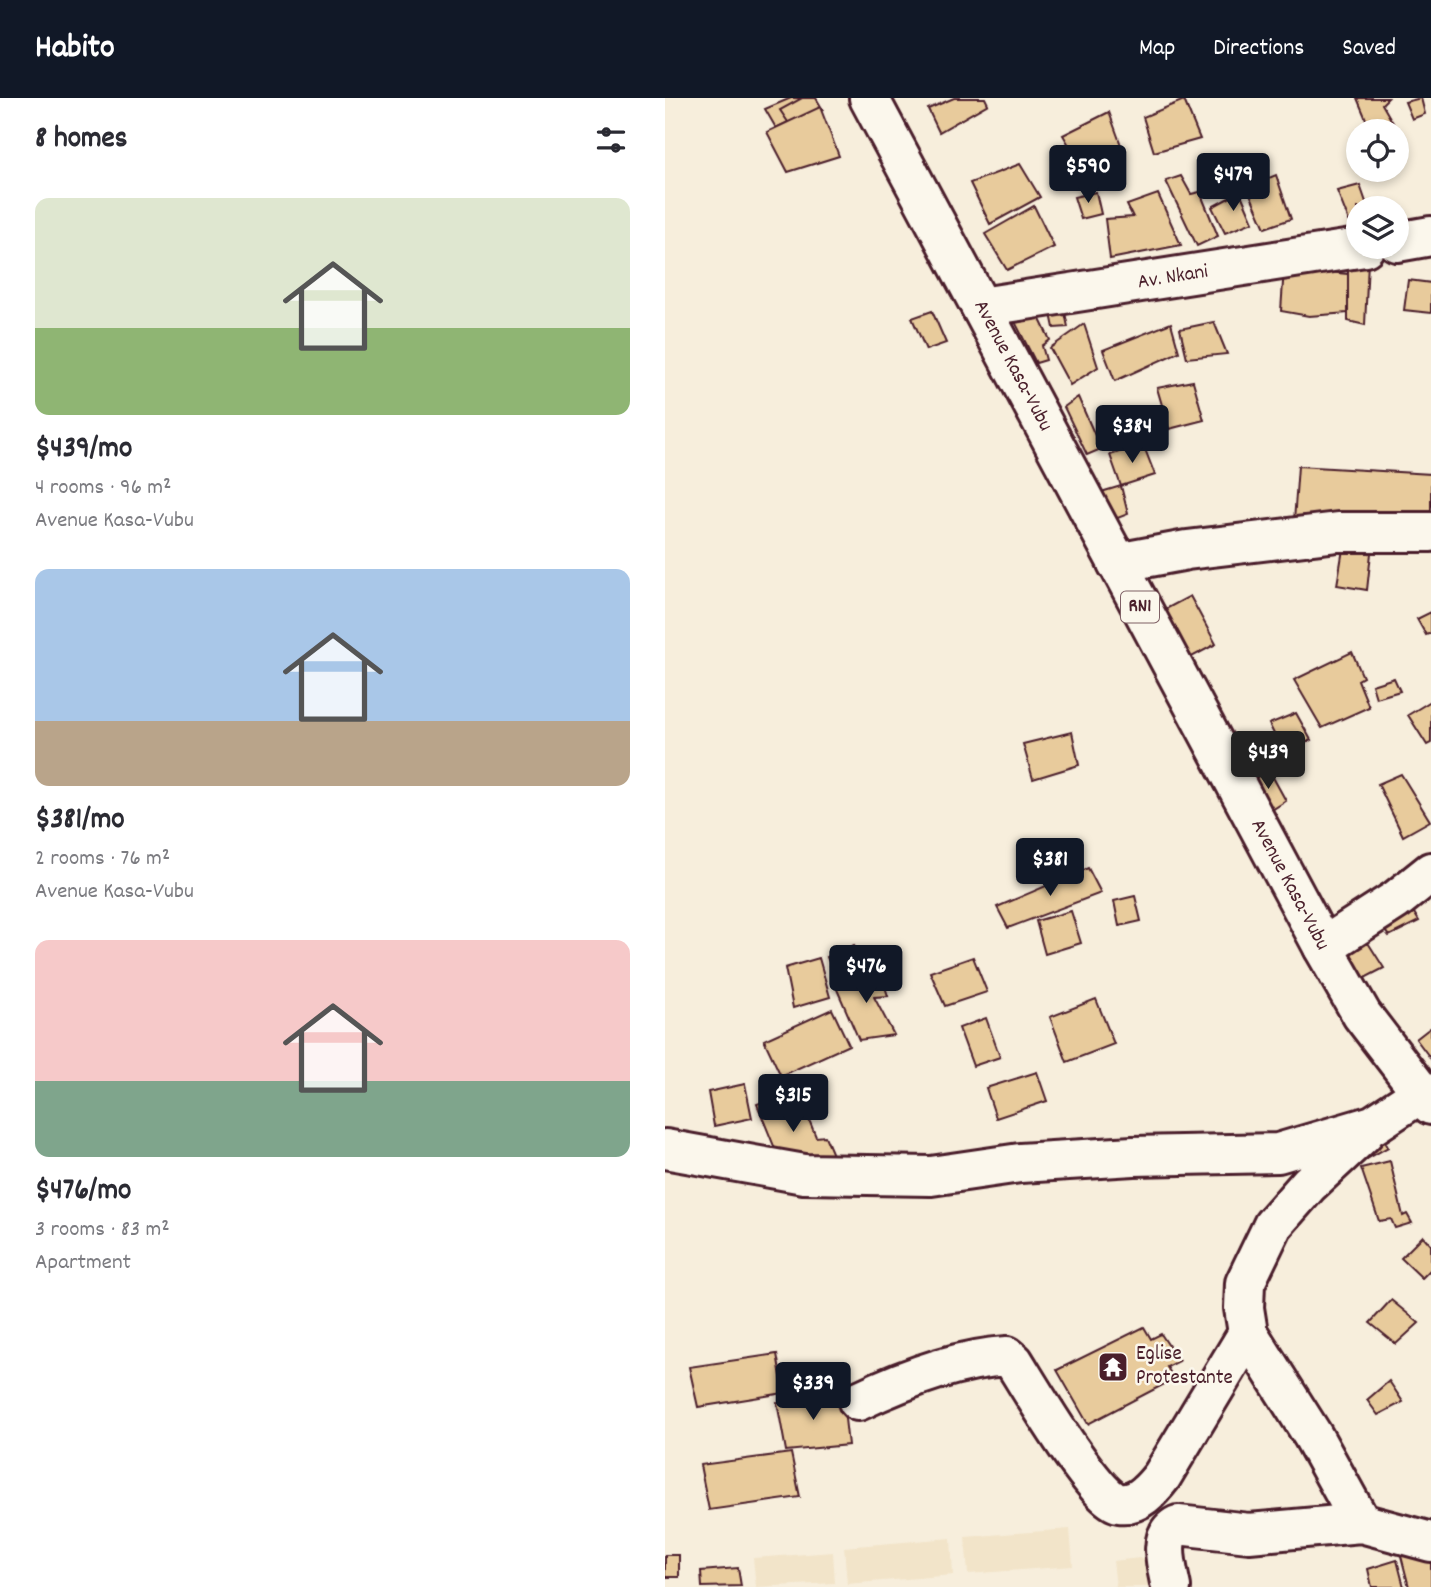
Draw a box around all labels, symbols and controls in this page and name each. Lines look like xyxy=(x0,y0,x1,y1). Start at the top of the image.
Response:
text: Habito xyxy=(35,26,115,73)
text: Map xyxy=(1139,32,1175,66)
text: Directions xyxy=(1213,32,1304,66)
text: Saved xyxy=(1342,32,1396,66)
text: 8 homes xyxy=(35,119,127,162)
map controls xyxy=(1346,119,1409,259)
button: locate xyxy=(1346,119,1409,182)
icon: filters xyxy=(592,121,630,159)
pin: $590 xyxy=(1047,146,1129,205)
text: $590 xyxy=(1065,151,1111,184)
pin: $479 xyxy=(1192,153,1274,213)
text: $479 xyxy=(1213,159,1253,192)
button: layers xyxy=(1346,196,1409,259)
icon: home xyxy=(270,243,396,369)
street label: Av. Nkani xyxy=(1136,258,1211,298)
street label: Avenue Kasa-Vubu xyxy=(965,295,1059,437)
pin: $384 xyxy=(1091,406,1173,465)
text: $384 xyxy=(1112,411,1152,444)
text: $439/mo xyxy=(35,429,132,472)
text: 4 rooms · 96 m² xyxy=(35,472,171,505)
text: Avenue Kasa-Vubu xyxy=(35,505,194,538)
road number: RN1 xyxy=(1121,592,1159,622)
icon: home xyxy=(270,614,396,740)
pin: $439 xyxy=(1227,732,1309,791)
text: $439 xyxy=(1247,737,1289,770)
text: $381/mo xyxy=(35,800,125,843)
street label: Avenue Kasa-Vubu xyxy=(1242,814,1336,956)
pin: $381 xyxy=(1009,838,1091,898)
text: 2 rooms · 76 m² xyxy=(35,843,170,876)
text: $381 xyxy=(1032,844,1068,877)
text: Avenue Kasa-Vubu xyxy=(35,876,194,909)
pin: $476 xyxy=(825,946,907,1005)
text: $476 xyxy=(845,951,887,984)
icon: home xyxy=(270,985,396,1111)
pin: $315 xyxy=(752,1074,834,1134)
text: $315 xyxy=(774,1080,812,1113)
text: $476/mo xyxy=(35,1171,131,1214)
text: 3 rooms · 83 m² xyxy=(35,1214,170,1247)
text: Apartment xyxy=(35,1247,131,1280)
place label: Eglise Protestante xyxy=(1136,1340,1233,1394)
temple icon: Eglise Protestante xyxy=(1096,1350,1130,1384)
pin: $339 xyxy=(772,1362,854,1422)
text: $339 xyxy=(792,1368,834,1401)

